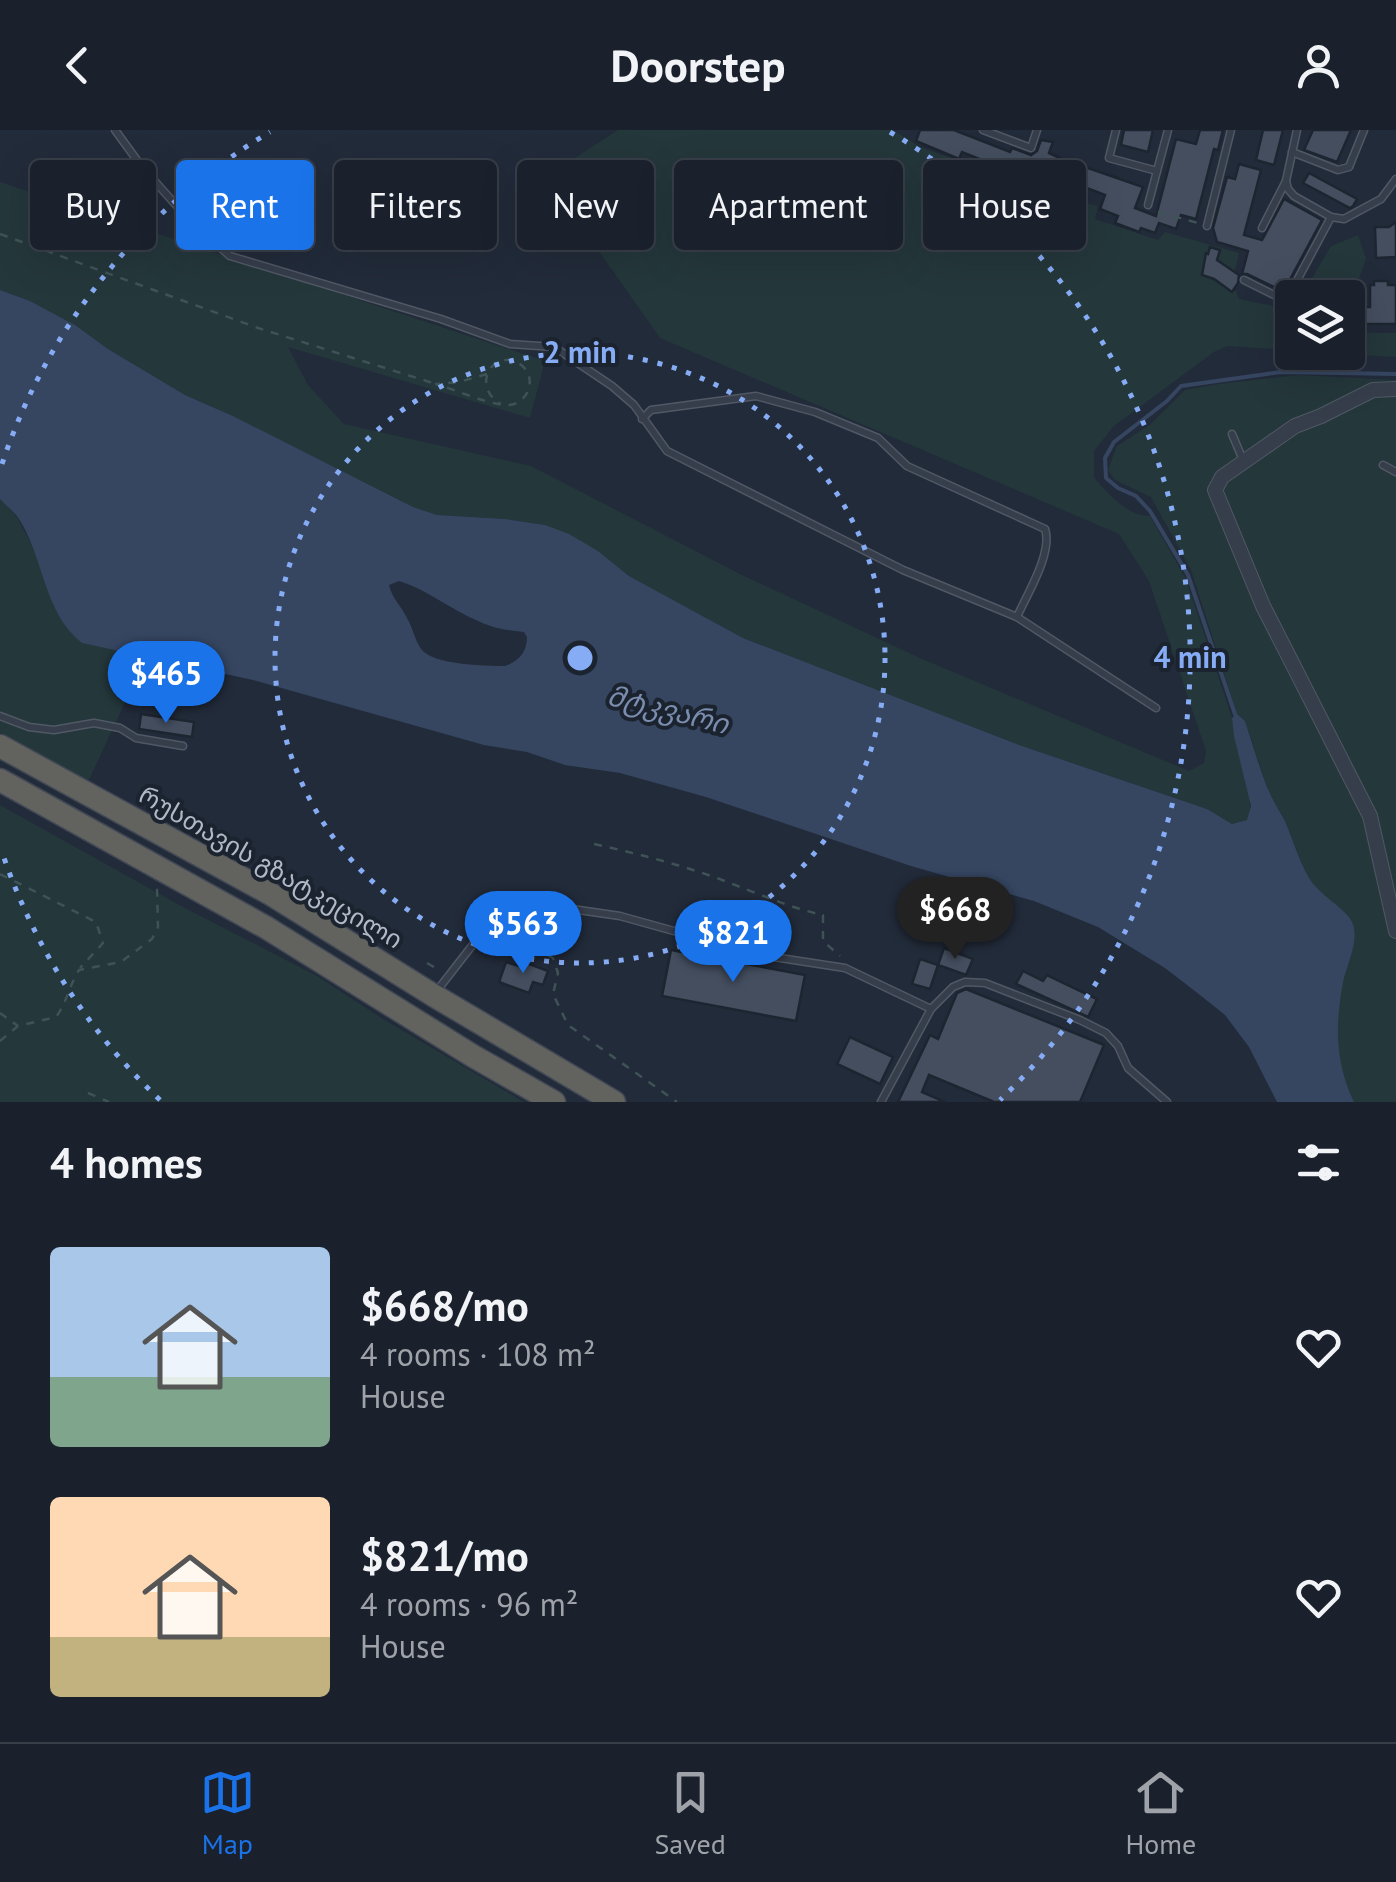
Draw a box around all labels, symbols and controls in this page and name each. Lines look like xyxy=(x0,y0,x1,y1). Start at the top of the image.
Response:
text: Doorstep xyxy=(611,36,785,94)
icon: back xyxy=(50,38,105,93)
icon: person xyxy=(1291,38,1346,93)
chip: Buy xyxy=(30,160,156,250)
chip: Rent xyxy=(176,160,314,250)
chip: Filters xyxy=(334,160,497,250)
chip: New xyxy=(517,160,654,250)
chip: Apartment xyxy=(674,160,903,250)
chip: House xyxy=(923,160,1086,250)
map controls xyxy=(1275,280,1365,370)
button: layers xyxy=(1275,280,1365,370)
text: 2 min xyxy=(543,332,617,371)
text: 4 min xyxy=(1153,637,1227,676)
centre of rings xyxy=(562,640,598,676)
pin: $465 xyxy=(107,641,225,726)
text: $465 xyxy=(130,652,202,694)
water label: მტკვარი xyxy=(604,676,734,742)
street label: რუსთავის გზატკეცილი xyxy=(134,778,408,956)
pin: $668 xyxy=(896,877,1014,962)
text: $668 xyxy=(919,888,991,930)
pin: $563 xyxy=(464,891,582,976)
pin: $821 xyxy=(674,900,792,985)
text: $563 xyxy=(487,902,559,944)
text: $821 xyxy=(697,911,769,953)
text: 4 homes xyxy=(50,1135,203,1190)
icon: filters xyxy=(1291,1135,1346,1190)
text: $668/mo xyxy=(360,1278,529,1333)
icon: home xyxy=(130,1287,250,1407)
icon: heart xyxy=(1291,1320,1346,1375)
text: 4 rooms · 108 m² xyxy=(360,1333,596,1375)
text: House xyxy=(360,1375,446,1417)
text: $821/mo xyxy=(360,1528,529,1583)
icon: home xyxy=(130,1537,250,1657)
icon: heart xyxy=(1291,1570,1346,1625)
text: 4 rooms · 96 m² xyxy=(360,1583,578,1625)
text: House xyxy=(360,1625,446,1667)
tab: Map xyxy=(200,1765,255,1862)
tab: Saved xyxy=(654,1765,726,1862)
tab: Home xyxy=(1125,1765,1196,1862)

